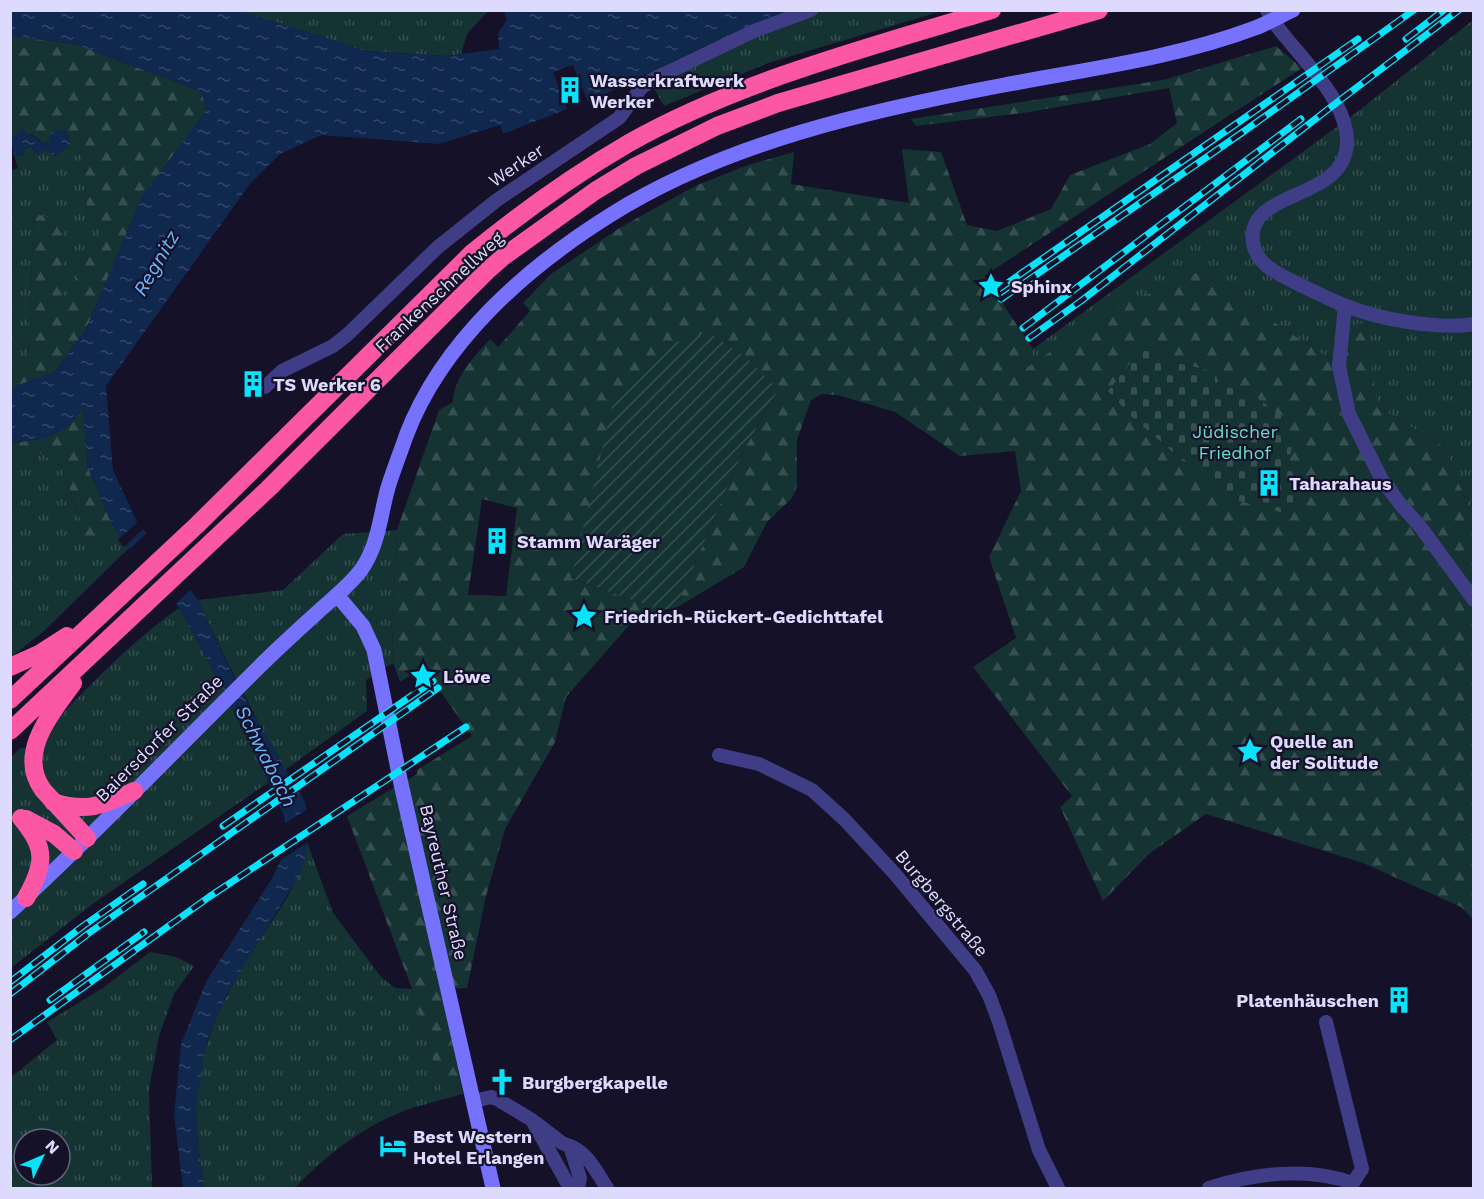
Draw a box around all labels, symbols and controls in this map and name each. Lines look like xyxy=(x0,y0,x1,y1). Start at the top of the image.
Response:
place label: Wasserkraftwerk Werker xyxy=(590,70,745,112)
building icon: Wasserkraftwerk Werker xyxy=(555,75,585,105)
street label: Werker xyxy=(484,139,548,191)
water label: Regnitz xyxy=(128,225,185,300)
street label: Frankenschnellweg xyxy=(370,227,508,357)
place icon: Sphinx xyxy=(976,271,1006,301)
place label: Sphinx xyxy=(1011,276,1072,297)
building icon: TS Werker 6 xyxy=(238,369,268,399)
place label: TS Werker 6 xyxy=(273,374,381,395)
park label: Jüdischer Friedhof xyxy=(1192,421,1278,463)
building icon: Taharahaus xyxy=(1254,468,1284,498)
place label: Taharahaus xyxy=(1289,473,1392,494)
building icon: Stamm Waräger xyxy=(482,526,512,556)
place label: Stamm Waräger xyxy=(517,531,660,552)
place icon: Friedrich-Rückert-Gedichttafel xyxy=(569,601,599,631)
place label: Friedrich-Rückert-Gedichttafel xyxy=(604,606,883,627)
place icon: Löwe xyxy=(408,661,438,691)
place label: Löwe xyxy=(443,666,491,687)
street label: Baiersdorfer Straße xyxy=(91,670,227,806)
water label: Schwabach xyxy=(230,701,302,811)
place label: Quelle an der Solitude xyxy=(1270,731,1379,773)
place icon: Quelle an der Solitude xyxy=(1235,736,1265,766)
street label: Bayreuther Straße xyxy=(416,802,472,962)
street label: Burgbergstraße xyxy=(891,845,993,961)
building icon: Platenhäuschen xyxy=(1384,985,1414,1015)
place label: Platenhäuschen xyxy=(1236,990,1379,1011)
church icon: Burgbergkapelle xyxy=(487,1067,517,1097)
place label: Burgbergkapelle xyxy=(522,1072,668,1093)
place label: Best Western Hotel Erlangen xyxy=(413,1126,544,1168)
north arrow xyxy=(12,1127,72,1187)
hotel icon: Best Western Hotel Erlangen xyxy=(378,1131,408,1161)
text: N xyxy=(41,1136,63,1158)

